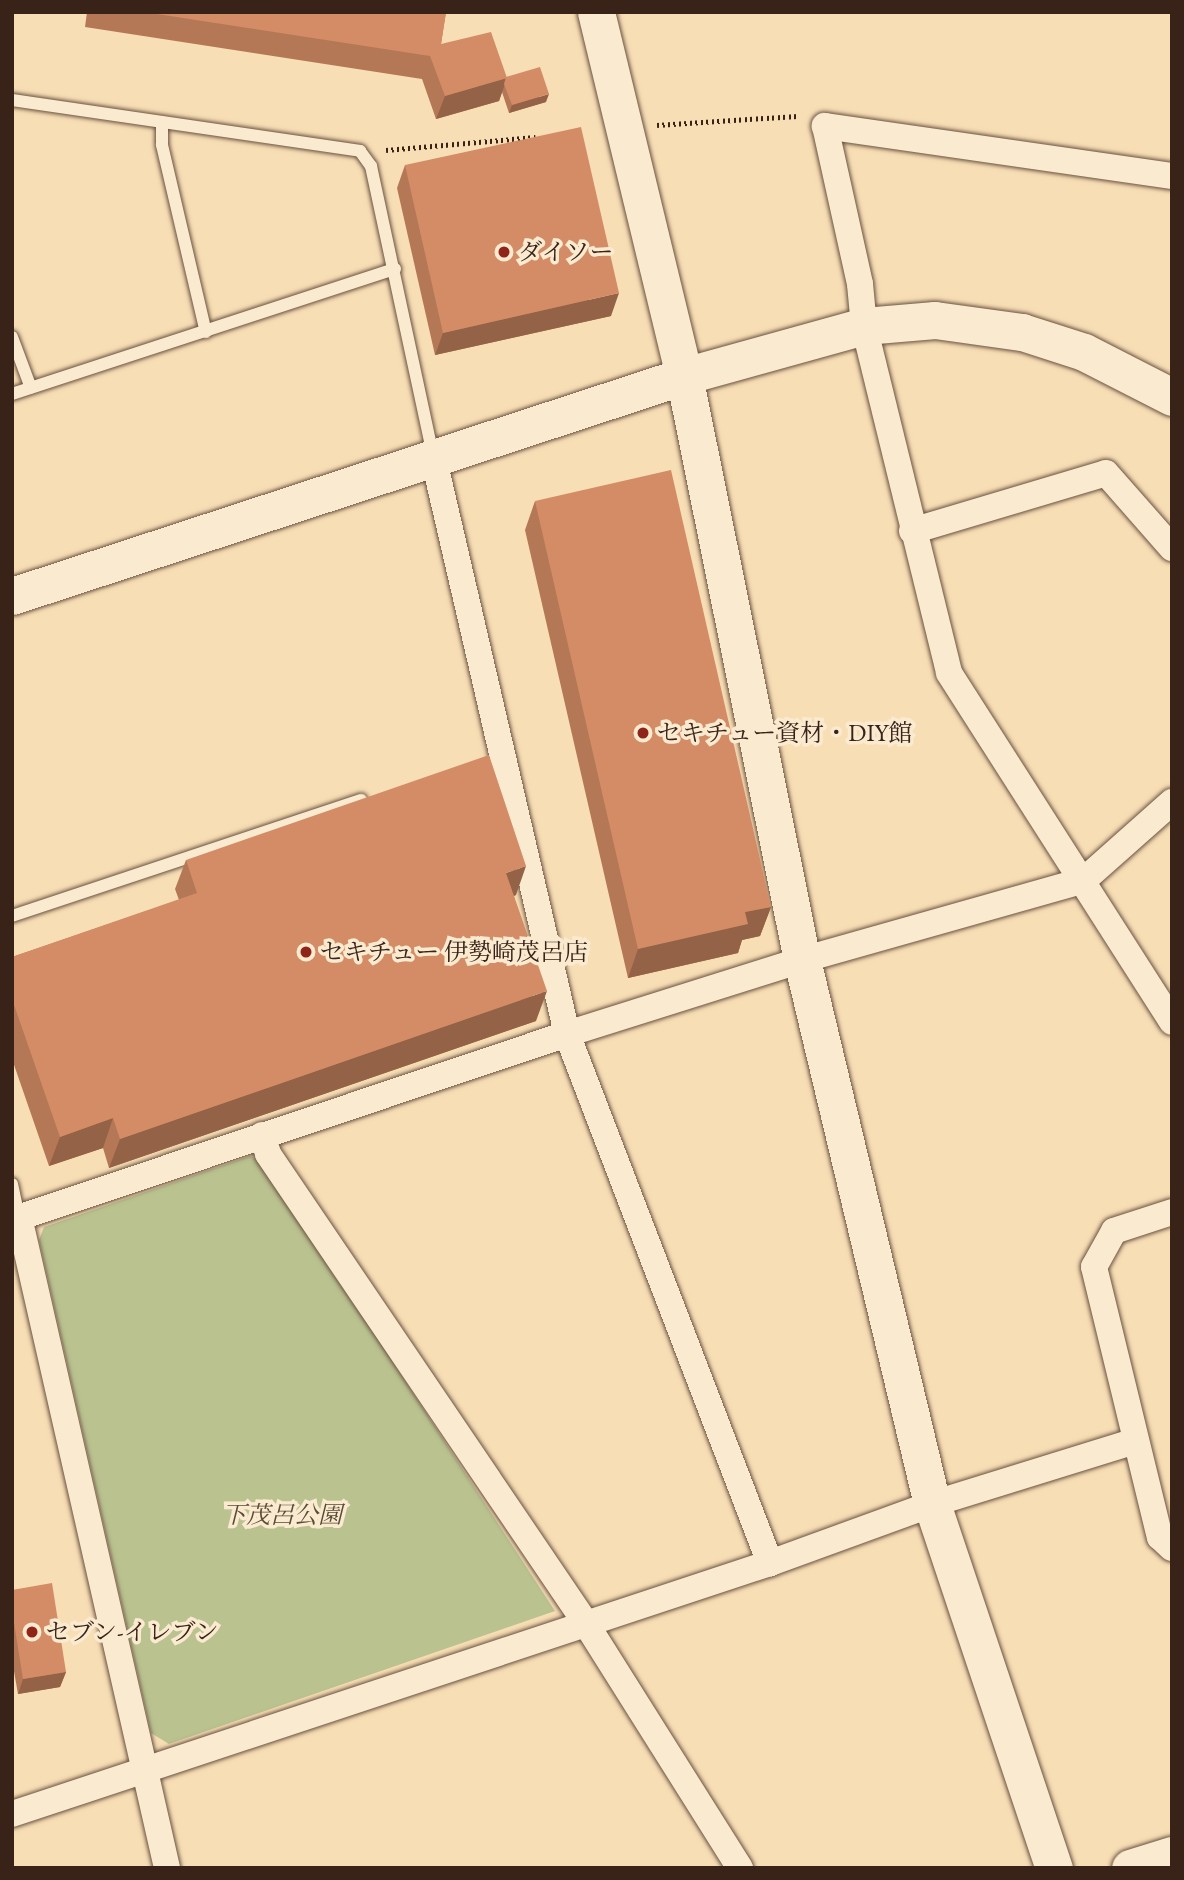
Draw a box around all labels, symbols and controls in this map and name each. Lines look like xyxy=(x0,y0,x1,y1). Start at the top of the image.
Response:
place label: ダイソー xyxy=(518,238,614,266)
marker: ダイソー xyxy=(496,244,512,260)
place label: セキチュー資材・DIY館 xyxy=(657,719,913,747)
marker: セキチュー資材・DIY館 xyxy=(635,725,651,741)
place label: セキチュー 伊勢崎茂呂店 xyxy=(320,938,589,966)
marker: セキチュー 伊勢崎茂呂店 xyxy=(298,944,314,960)
park label: 下茂呂公園 xyxy=(222,1501,342,1529)
place label: セブン-イレブン xyxy=(46,1618,221,1646)
marker: セブン-イレブン xyxy=(24,1624,40,1640)

